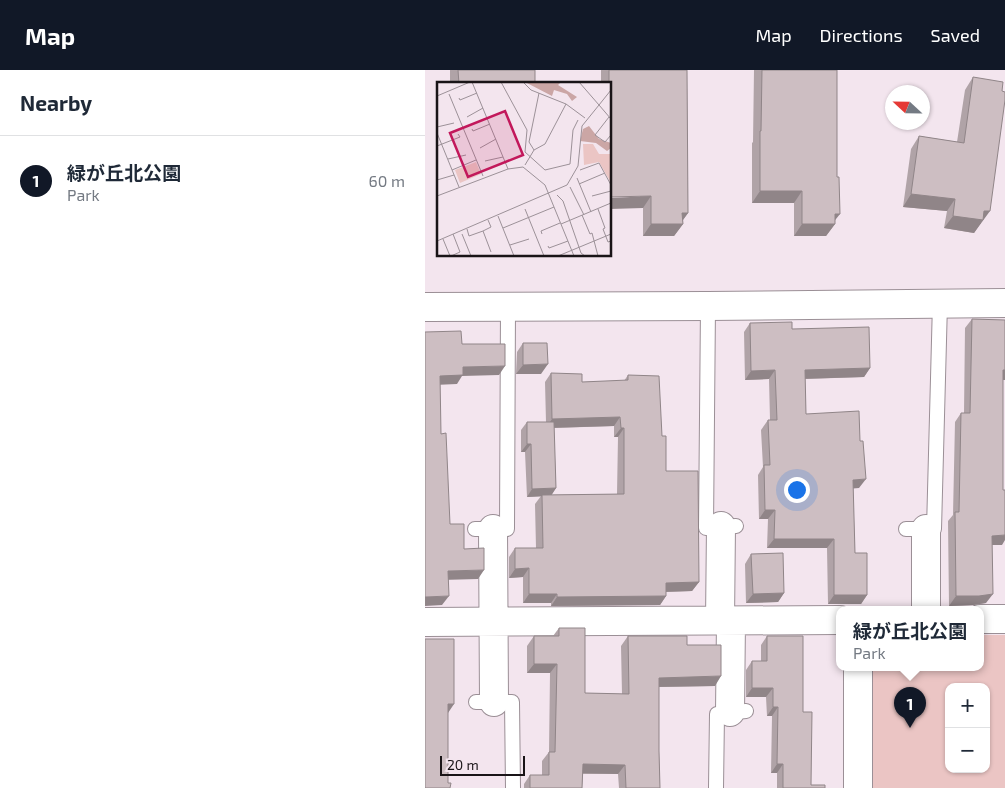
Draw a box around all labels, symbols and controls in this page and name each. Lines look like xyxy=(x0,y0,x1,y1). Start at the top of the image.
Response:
text: Map xyxy=(25,21,75,50)
text: Map xyxy=(755,24,792,46)
text: Directions xyxy=(820,24,903,46)
text: Saved xyxy=(931,24,980,46)
inset map xyxy=(437,82,611,256)
north arrow xyxy=(885,85,930,130)
text: Nearby xyxy=(20,90,92,115)
text: 緑が丘北公園 xyxy=(67,161,181,184)
text: 1 xyxy=(33,171,39,190)
text: 60 m xyxy=(369,171,405,190)
text: Park xyxy=(67,185,100,204)
your location xyxy=(784,477,810,503)
popup xyxy=(836,606,984,671)
text: 緑が丘北公園 xyxy=(853,619,967,642)
text: Park xyxy=(853,643,886,662)
map controls xyxy=(945,683,990,773)
button: + xyxy=(945,683,990,728)
pin: 1 xyxy=(894,687,926,728)
button: − xyxy=(945,728,990,773)
scale bar xyxy=(440,753,525,776)
text: 20 m xyxy=(447,756,479,773)

